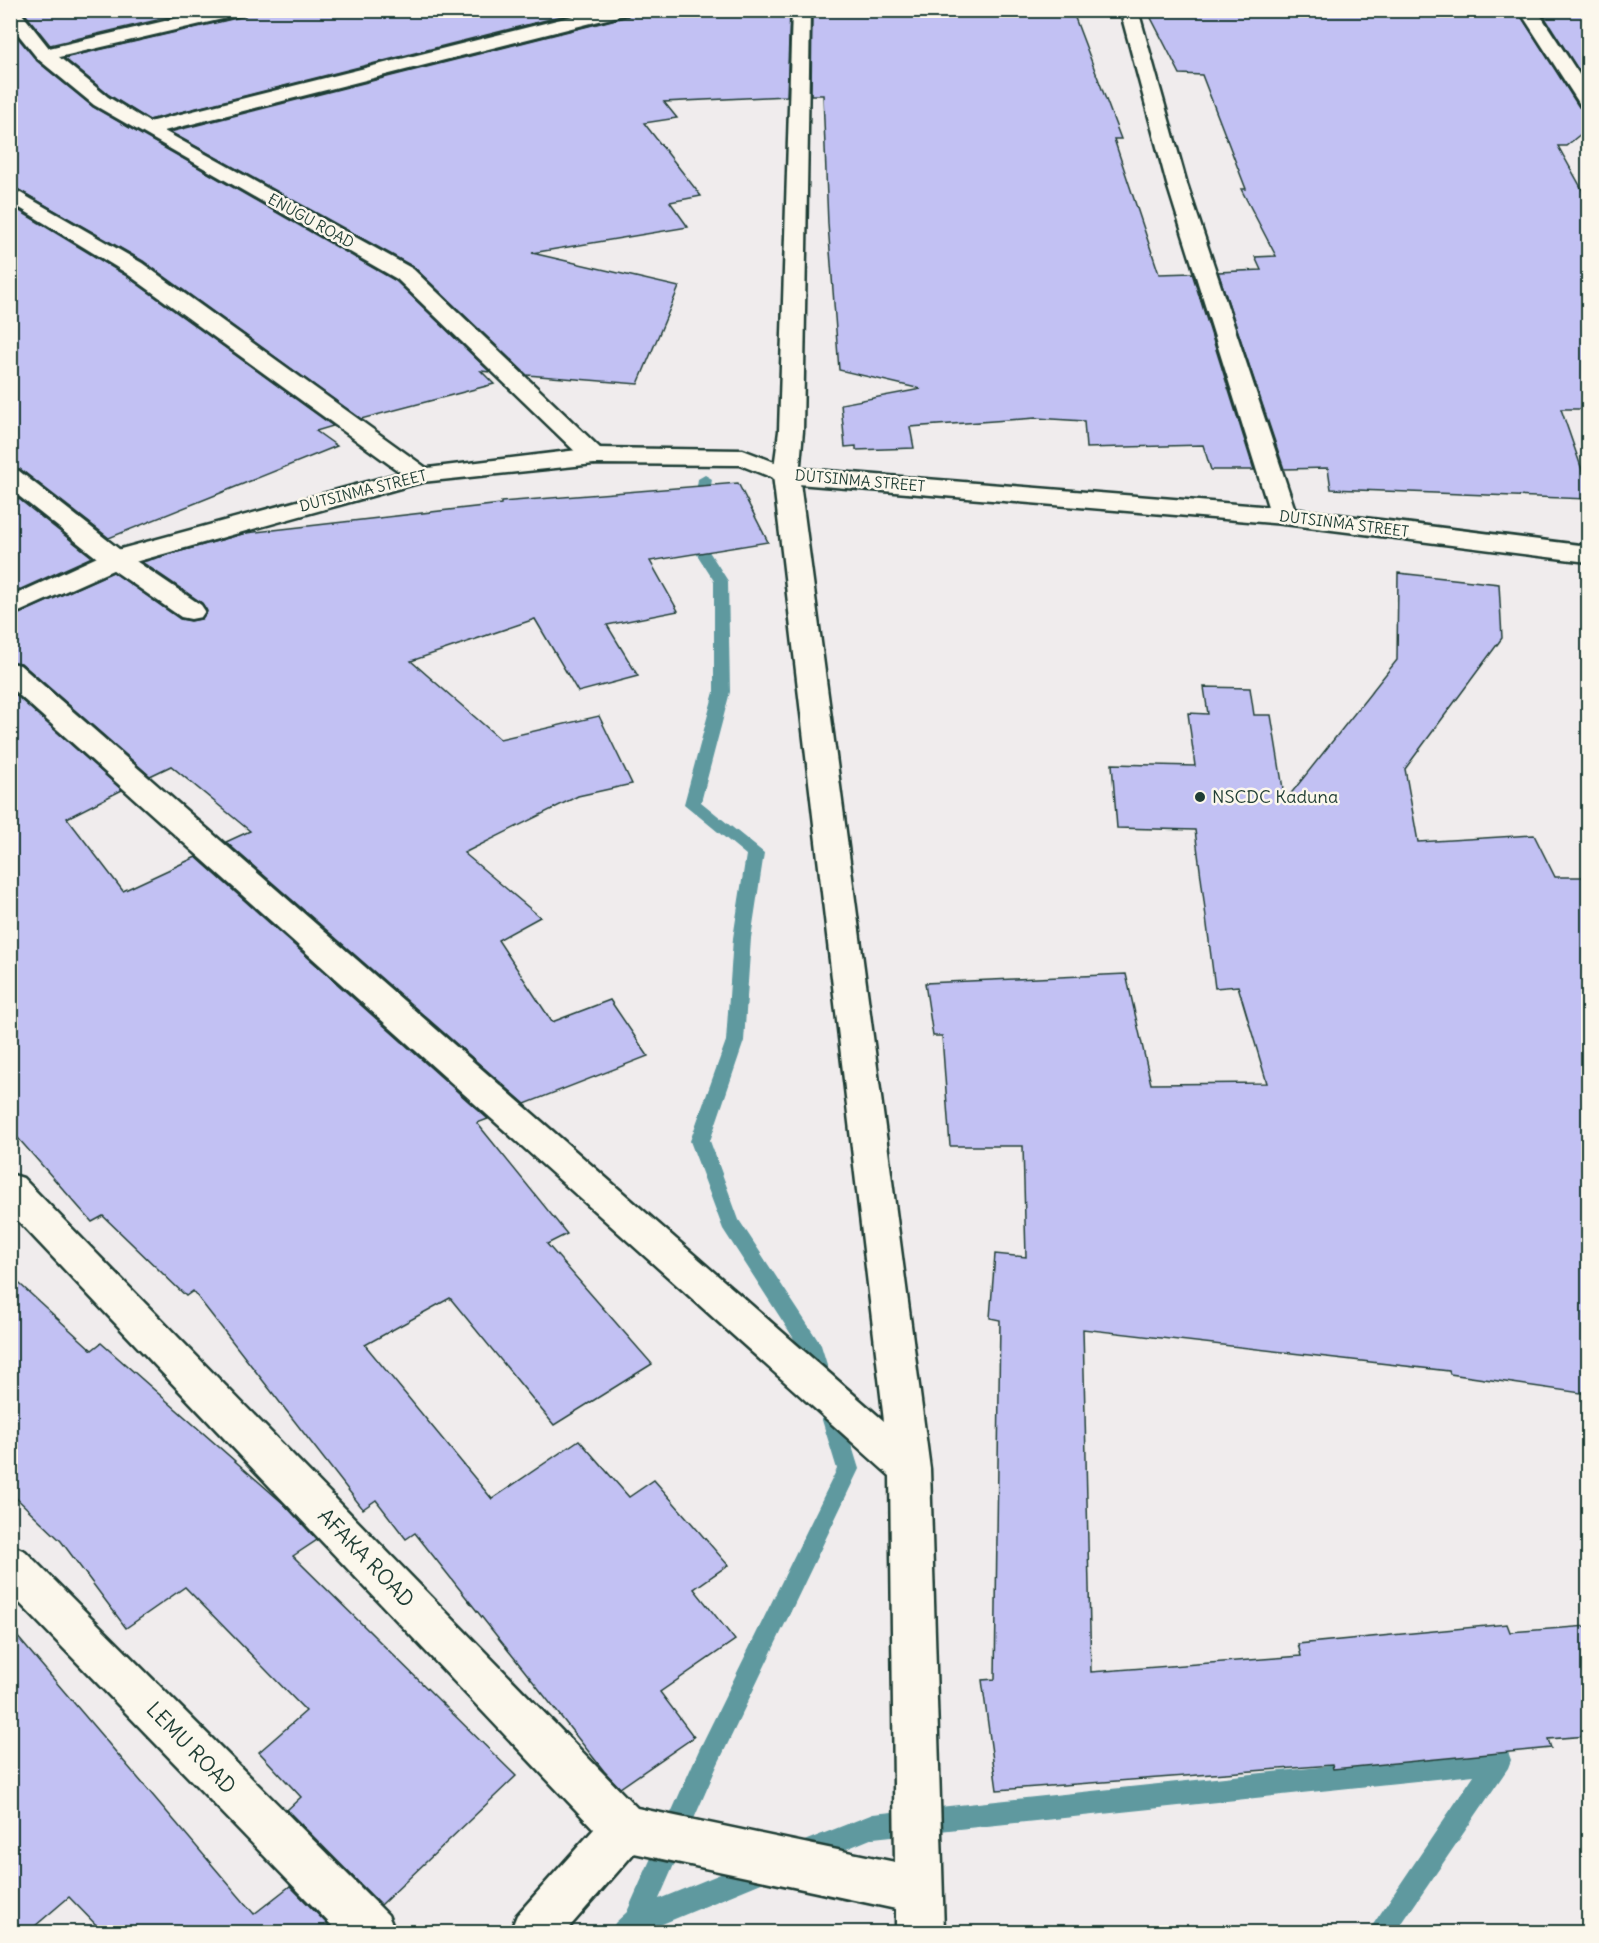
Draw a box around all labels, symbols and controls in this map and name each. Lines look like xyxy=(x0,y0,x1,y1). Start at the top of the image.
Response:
street label: ENUGU ROAD xyxy=(265,189,358,252)
street label: DUTSINMA STREET xyxy=(297,465,429,516)
street label: DUTSINMA STREET xyxy=(794,465,926,496)
street label: DUTSINMA STREET xyxy=(1278,506,1410,541)
place label: NSCDC Kaduna xyxy=(1212,785,1338,808)
marker: NSCDC Kaduna xyxy=(1193,790,1207,804)
street label: AFAKA ROAD xyxy=(312,1502,420,1613)
street label: LEMU ROAD xyxy=(141,1696,242,1799)

